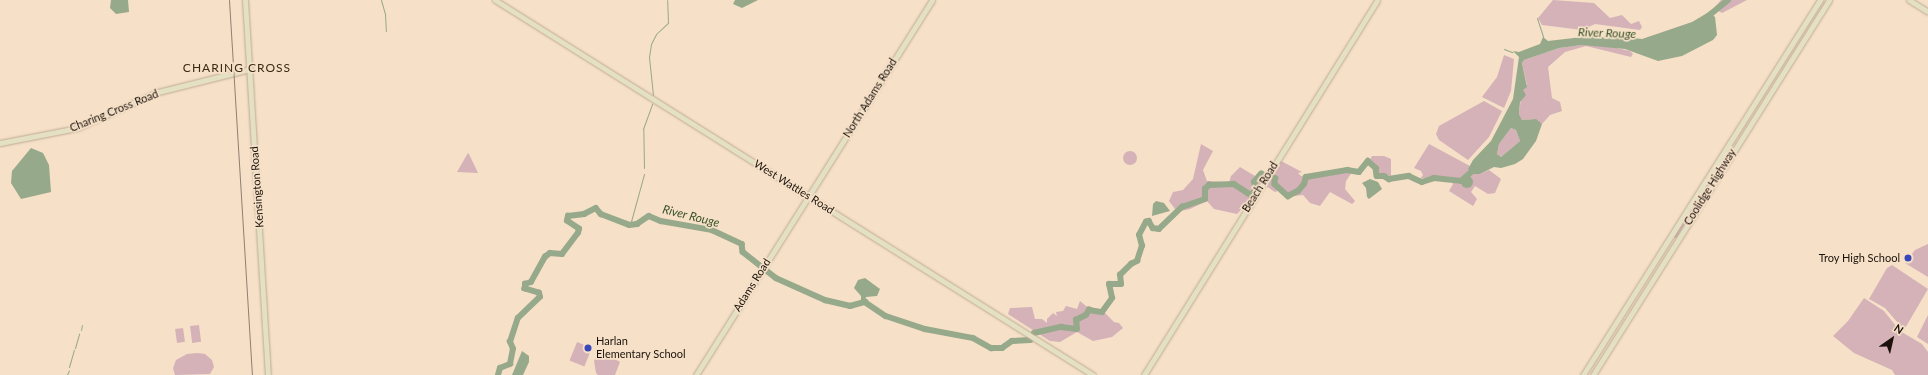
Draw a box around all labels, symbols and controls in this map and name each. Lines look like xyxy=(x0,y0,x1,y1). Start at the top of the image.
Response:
water label: River Rouge xyxy=(1577,25,1637,41)
street label: North Adams Road xyxy=(840,56,900,140)
district label: CHARING CROSS xyxy=(183,61,291,75)
street label: Charing Cross Road xyxy=(68,87,160,135)
street label: Kensington Road xyxy=(248,146,266,228)
street label: Coolidge Highway xyxy=(1681,146,1739,228)
street label: West Wattles Road xyxy=(751,157,837,217)
street label: Beach Road xyxy=(1239,159,1281,215)
water label: River Rouge xyxy=(661,202,721,230)
place label: Troy High School xyxy=(1818,251,1900,265)
marker: Troy High School xyxy=(1903,253,1913,263)
street label: Adams Road xyxy=(731,256,773,314)
north arrow xyxy=(1872,319,1912,359)
text: N xyxy=(1892,321,1906,336)
place label: Harlan Elementary School xyxy=(596,335,686,361)
marker: Harlan Elementary School xyxy=(583,343,593,353)

